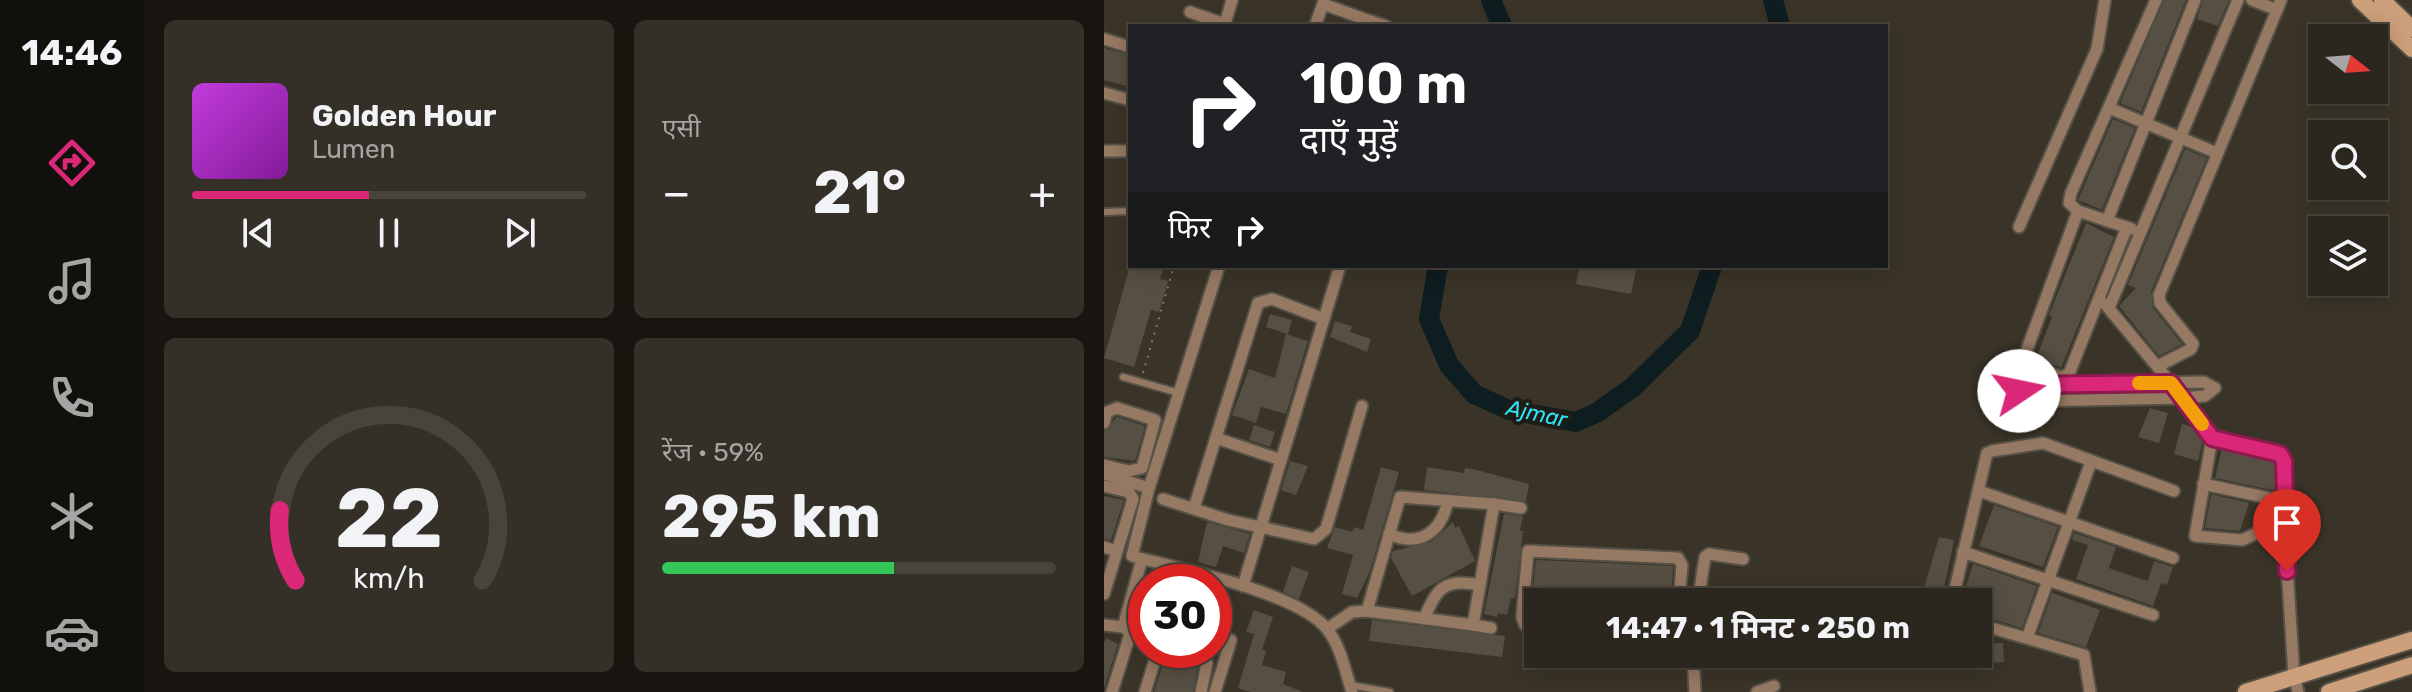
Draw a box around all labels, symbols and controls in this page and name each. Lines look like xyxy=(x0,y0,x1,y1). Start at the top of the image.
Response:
north arrow xyxy=(2308,24,2388,104)
map controls xyxy=(2308,24,2388,296)
text: 14:46 xyxy=(21,31,123,74)
text: 100 m xyxy=(1300,51,1467,117)
icon: right xyxy=(1168,56,1272,160)
text: Golden Hour xyxy=(312,98,496,134)
text: एसी xyxy=(662,113,701,144)
text: दाएँ मुड़ें xyxy=(1300,118,1398,161)
button: search xyxy=(2308,120,2388,200)
text: Lumen xyxy=(312,134,395,165)
icon: directions xyxy=(44,135,100,191)
text: 21° xyxy=(813,157,906,228)
text: − xyxy=(662,167,691,219)
text: + xyxy=(1029,167,1056,219)
icon: right xyxy=(1227,208,1271,252)
text: फिर xyxy=(1168,210,1211,246)
icon: previous xyxy=(236,211,280,255)
icon: pause xyxy=(367,211,411,255)
icon: next xyxy=(498,211,542,255)
button: layers xyxy=(2308,216,2388,296)
icon: music xyxy=(44,253,100,309)
position arrow xyxy=(1977,349,2061,433)
icon: phone xyxy=(44,370,100,426)
water label: Ajmar xyxy=(1503,394,1571,433)
text: रेंज · 59% xyxy=(662,437,764,468)
text: 22 xyxy=(335,469,443,568)
text: 295 km xyxy=(662,481,881,552)
icon: climate xyxy=(44,488,100,544)
pin xyxy=(2253,489,2321,571)
icon: arrive xyxy=(2265,501,2309,545)
text: km/h xyxy=(353,561,425,595)
speed limit sign: 30 xyxy=(1128,564,1232,668)
icon: car xyxy=(44,605,100,661)
text: 14:47 · 1 मिनट · 250 m xyxy=(1606,610,1910,646)

